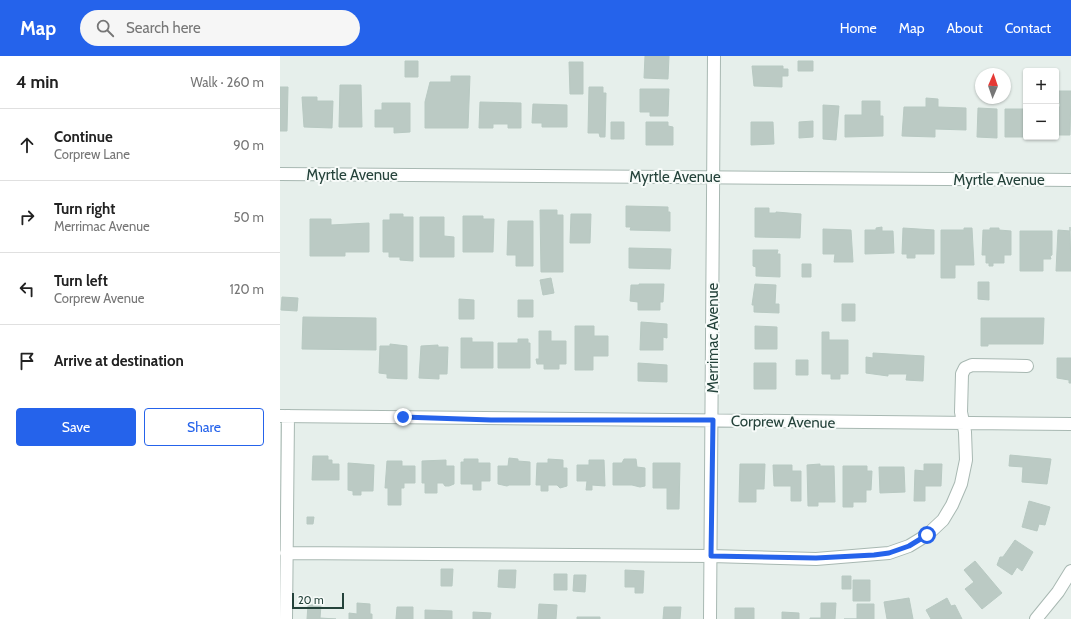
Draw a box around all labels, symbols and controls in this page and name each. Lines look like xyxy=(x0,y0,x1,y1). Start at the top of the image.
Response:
search box xyxy=(80,10,360,46)
text: Map xyxy=(20,17,56,40)
icon: search xyxy=(94,17,116,39)
text: Search here xyxy=(126,19,201,37)
text: Home xyxy=(840,19,877,37)
text: Map xyxy=(899,19,924,37)
text: About xyxy=(946,19,983,37)
text: Contact xyxy=(1005,19,1051,37)
north arrow xyxy=(975,68,1011,104)
map controls xyxy=(1023,68,1059,140)
button: + xyxy=(1023,68,1059,104)
text: 4 min xyxy=(16,72,59,92)
text: Walk · 260 m xyxy=(191,74,264,90)
button: − xyxy=(1023,104,1059,140)
text: Continue xyxy=(54,128,113,146)
icon: ahead xyxy=(16,134,38,156)
text: 90 m xyxy=(233,137,264,153)
text: Corprew Lane xyxy=(54,146,130,162)
street label: Myrtle Avenue xyxy=(306,166,398,184)
street label: Myrtle Avenue xyxy=(629,168,721,186)
street label: Myrtle Avenue xyxy=(953,171,1045,189)
text: Turn right xyxy=(54,200,115,218)
icon: right xyxy=(16,206,38,228)
text: 50 m xyxy=(234,209,264,225)
text: Merrimac Avenue xyxy=(54,218,150,234)
text: Turn left xyxy=(54,272,108,290)
icon: left xyxy=(16,278,38,300)
text: 120 m xyxy=(230,281,264,297)
street label: Merrimac Avenue xyxy=(704,282,722,393)
text: Corprew Avenue xyxy=(54,290,145,306)
icon: arrive xyxy=(16,350,38,372)
text: Arrive at destination xyxy=(54,352,184,370)
button: Save xyxy=(16,408,136,446)
button: Share xyxy=(144,408,264,446)
route end xyxy=(394,408,412,426)
street label: Corprew Avenue xyxy=(731,412,836,432)
route start xyxy=(918,526,936,544)
scale bar xyxy=(292,591,344,610)
text: 20 m xyxy=(298,593,324,607)

